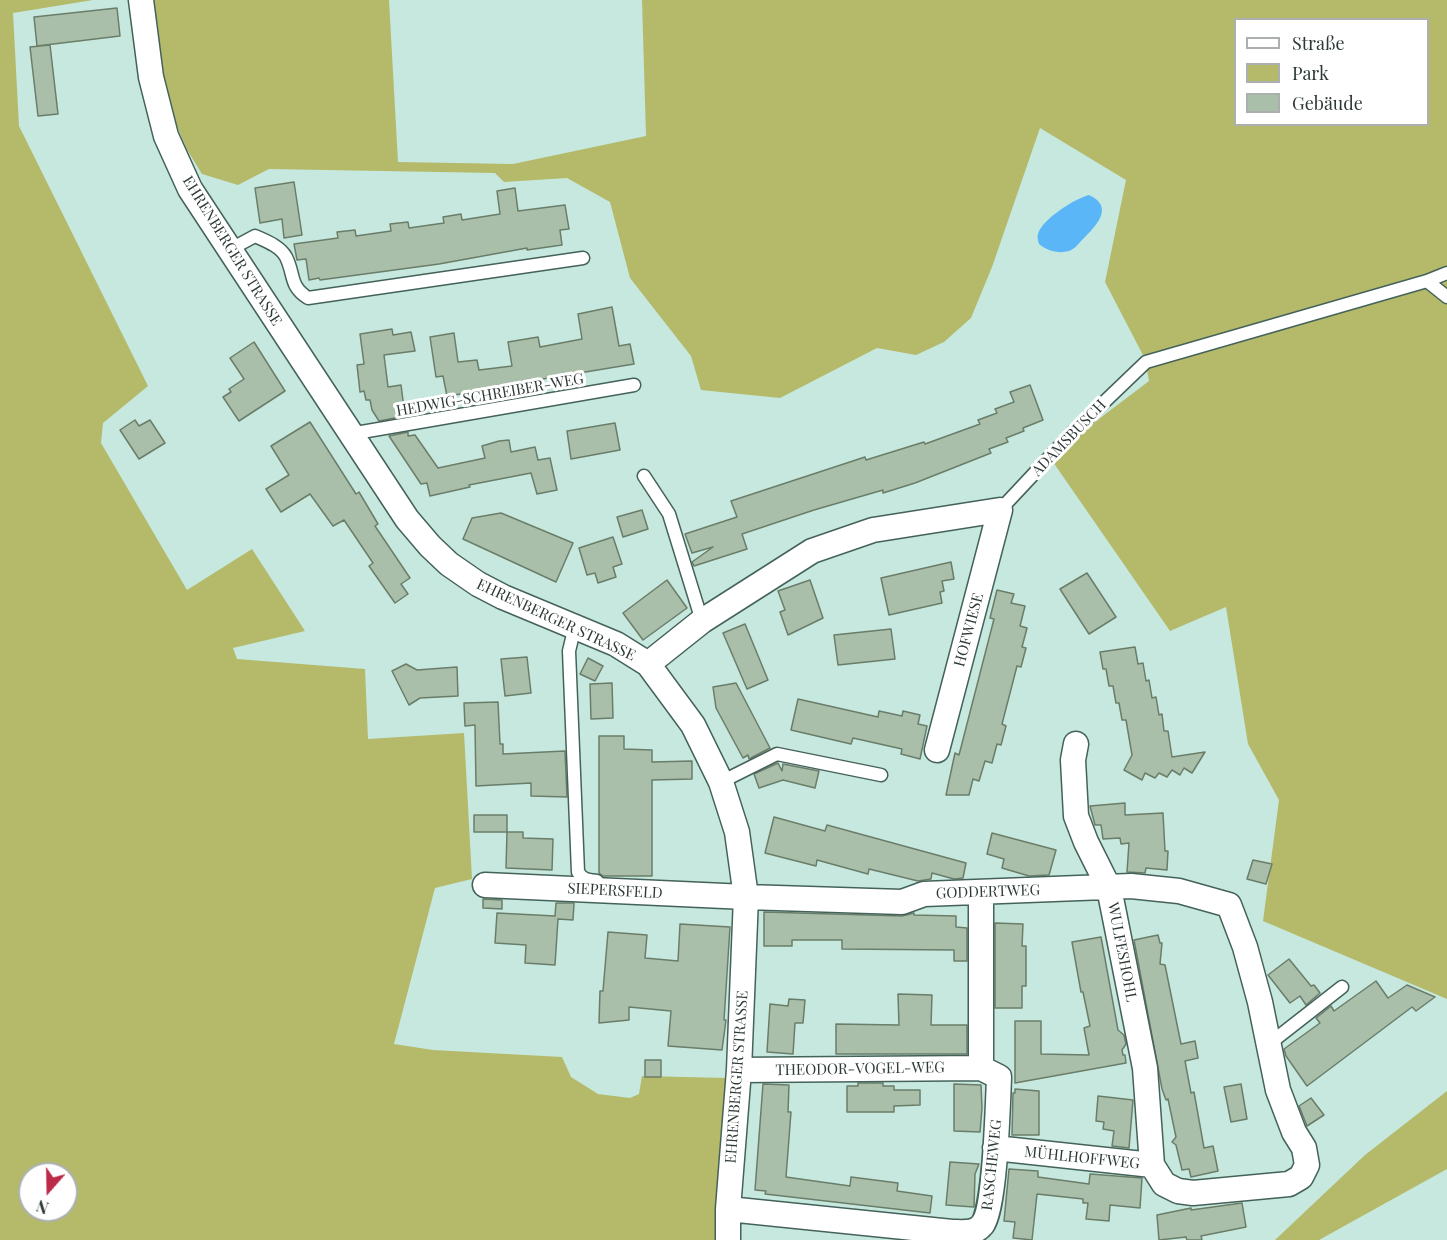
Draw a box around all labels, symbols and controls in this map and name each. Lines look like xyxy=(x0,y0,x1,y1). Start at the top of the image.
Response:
legend xyxy=(1234,18,1429,126)
text: Straße xyxy=(1292,31,1345,55)
text: Park xyxy=(1292,61,1329,85)
text: Gebäude xyxy=(1292,91,1363,115)
street label: EHRENBERGER STRASSE xyxy=(179,173,285,329)
street label: HEDWIG-SCHREIBER-WEG xyxy=(395,370,585,420)
street label: ADAMSBUSCH xyxy=(1028,396,1110,480)
street label: EHRENBERGER STRASSE xyxy=(474,575,638,665)
street label: HOFWIESE xyxy=(950,591,988,669)
street label: SIEPERSFELD xyxy=(567,880,663,902)
street label: GODDERTWEG xyxy=(936,881,1040,903)
street label: WULFESHOHL xyxy=(1104,901,1140,1003)
street label: EHRENBERGER STRASSE xyxy=(722,990,752,1164)
street label: THEODOR-VOGEL-WEG xyxy=(775,1059,945,1079)
street label: RASCHEWEG xyxy=(978,1119,1006,1211)
street label: MÜHLHOFFWEG xyxy=(1023,1143,1141,1173)
north arrow xyxy=(18,1162,78,1222)
text: N xyxy=(33,1196,51,1219)

